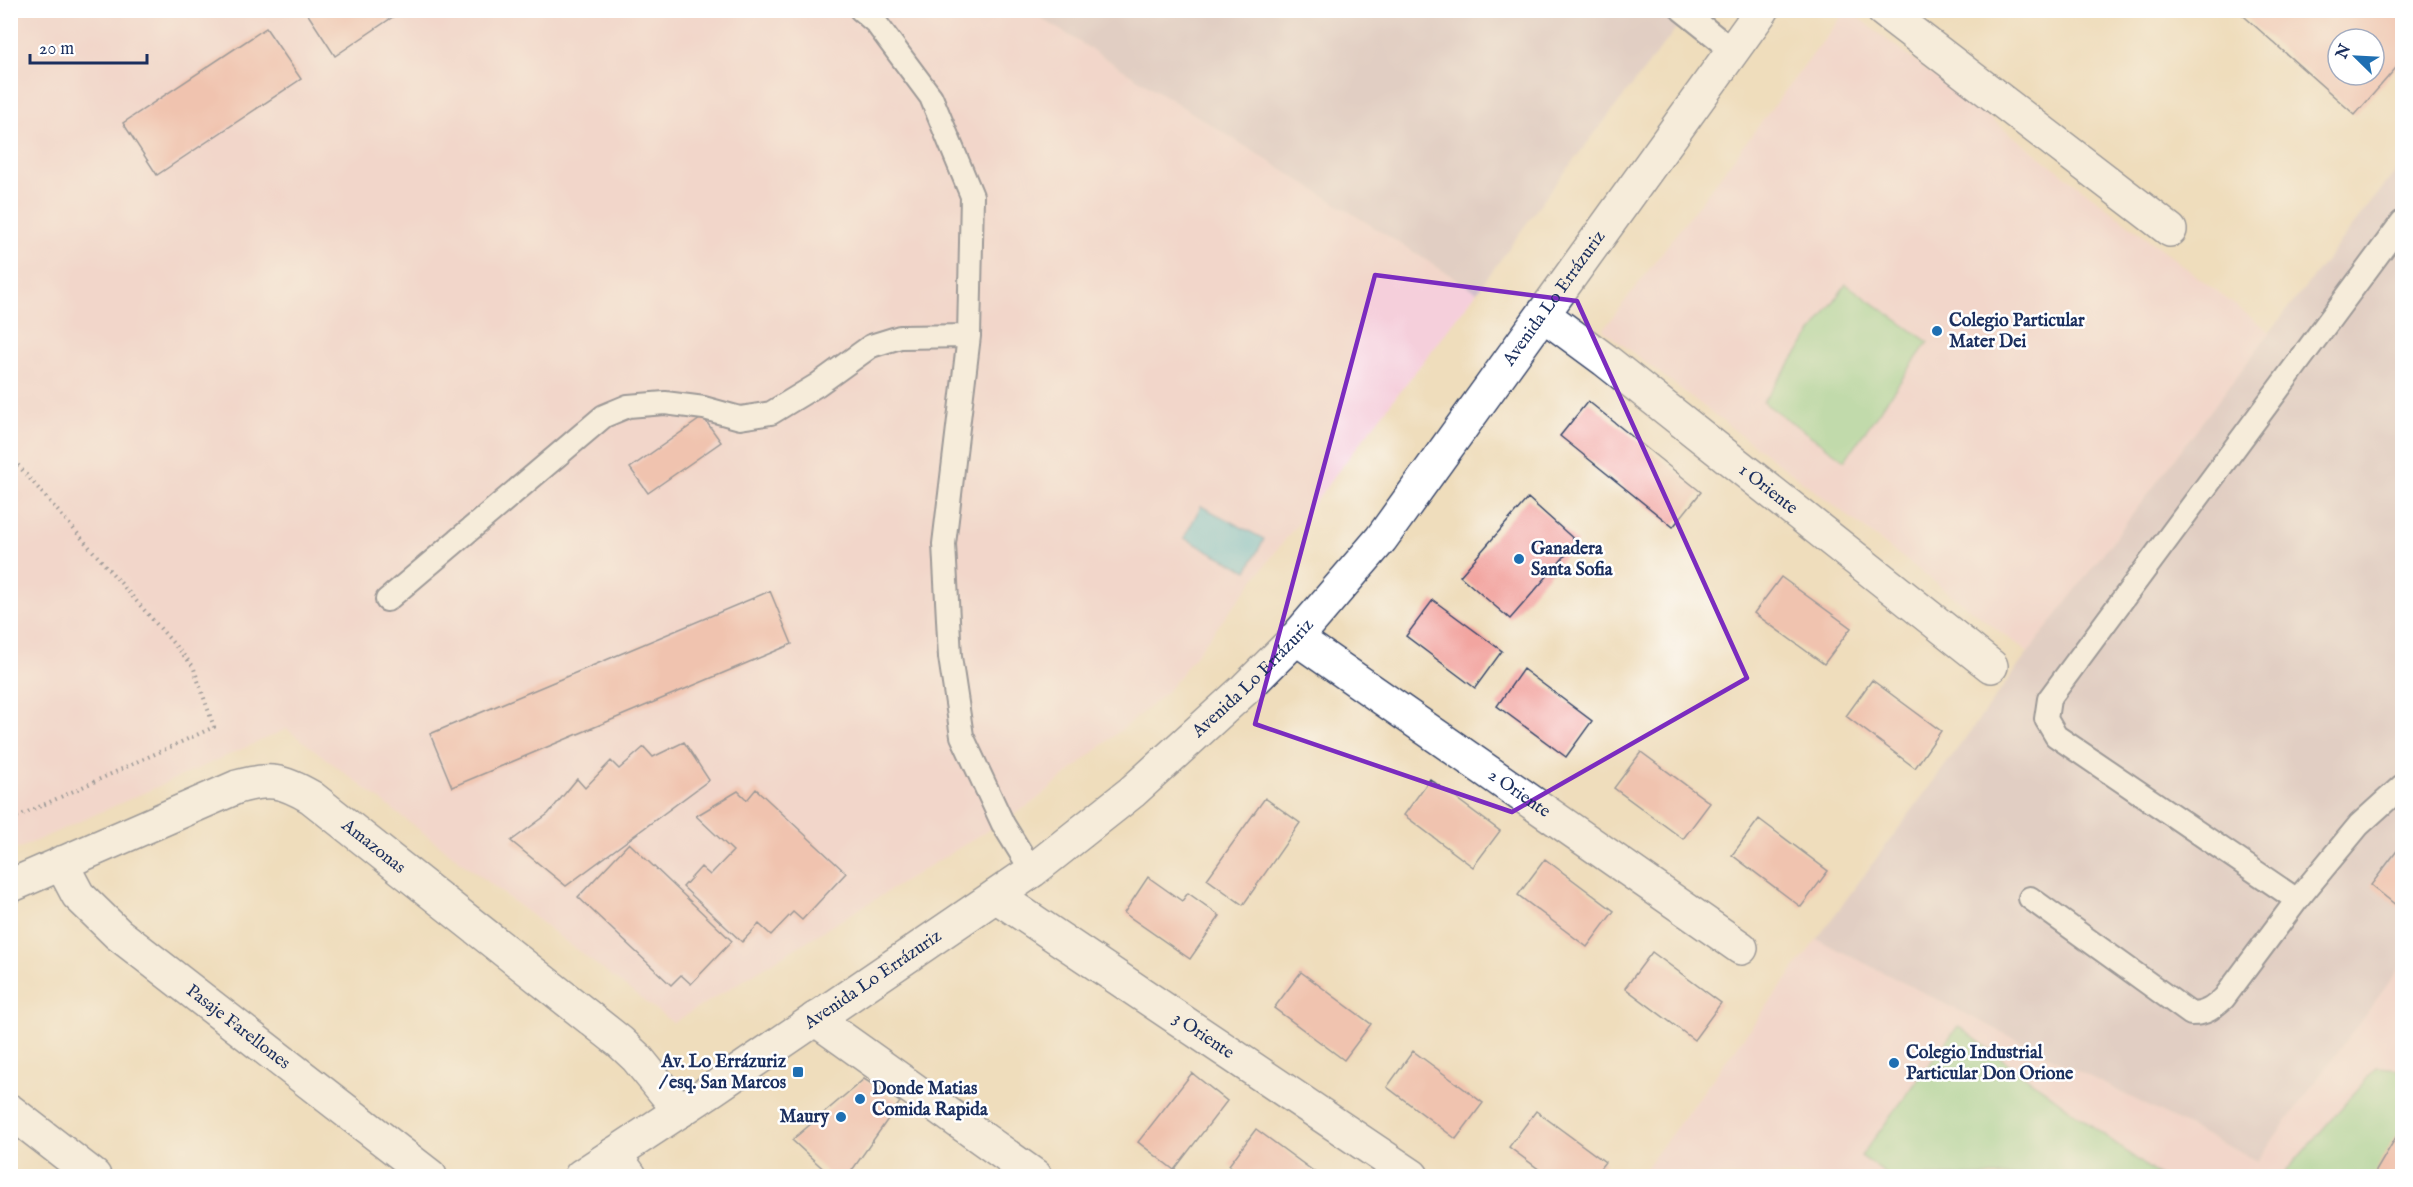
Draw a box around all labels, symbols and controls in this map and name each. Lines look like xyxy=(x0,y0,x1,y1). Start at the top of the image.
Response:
scale bar xyxy=(30,27,147,65)
north arrow xyxy=(2326,27,2386,87)
text: 20 m xyxy=(39,38,74,61)
text: N xyxy=(2332,41,2356,63)
street label: Avenida Lo Errázuriz xyxy=(1497,226,1611,371)
place label: Colegio Particular Mater Dei xyxy=(1949,310,2085,354)
marker: Colegio Particular Mater Dei xyxy=(1930,324,1944,338)
street label: 1 Oriente xyxy=(1734,459,1802,520)
place label: Ganadera Santa Sofia xyxy=(1531,538,1614,582)
marker: Ganadera Santa Sofia xyxy=(1512,552,1526,566)
street label: Avenida Lo Errázuriz xyxy=(1187,614,1319,744)
street label: 2 Oriente xyxy=(1484,764,1555,823)
street label: Amazonas xyxy=(336,813,410,879)
street label: Avenida Lo Errázuriz xyxy=(799,925,946,1035)
street label: Pasaje Farellones xyxy=(181,979,295,1075)
street label: 3 Oriente xyxy=(1168,1007,1239,1064)
place label: Colegio Industrial Particular Don Orione xyxy=(1906,1042,2074,1086)
place label: Av. Lo Errázuriz / esq. San Marcos xyxy=(658,1051,787,1095)
marker: Colegio Industrial Particular Don Orione xyxy=(1887,1056,1901,1070)
marker: Av. Lo Errázuriz / esq. San Marcos xyxy=(791,1065,805,1079)
place label: Donde Matias Comida Rapida xyxy=(872,1078,989,1122)
marker: Donde Matias Comida Rapida xyxy=(853,1092,867,1106)
place label: Maury xyxy=(779,1106,830,1129)
marker: Maury xyxy=(834,1110,848,1124)

